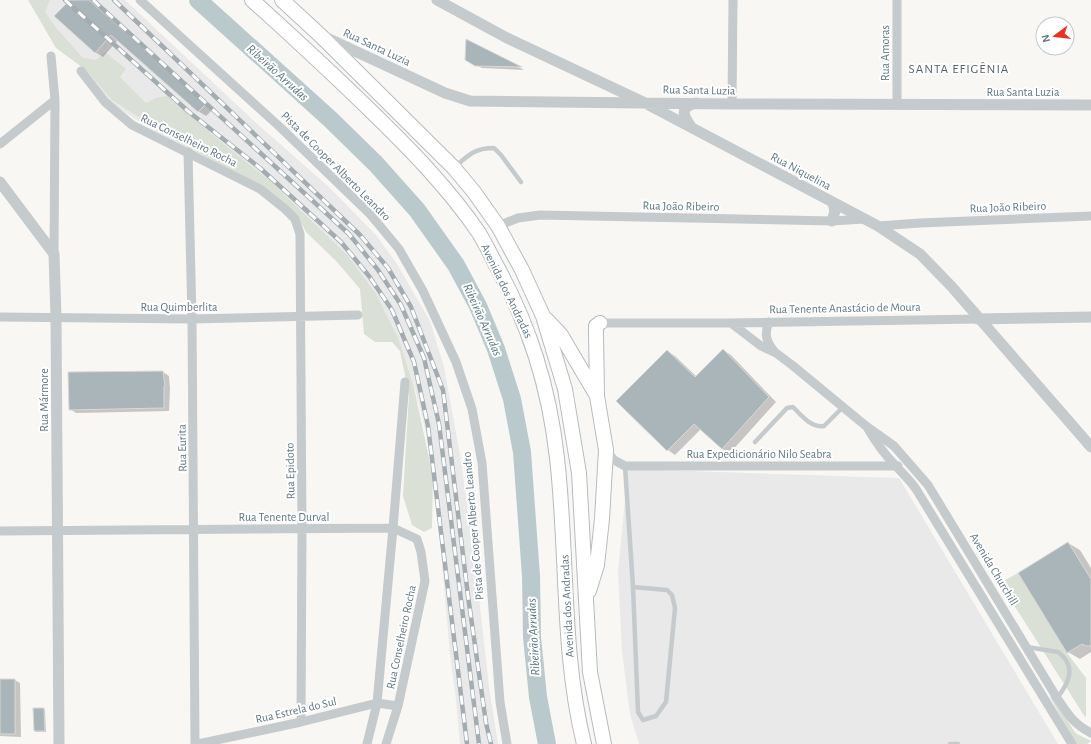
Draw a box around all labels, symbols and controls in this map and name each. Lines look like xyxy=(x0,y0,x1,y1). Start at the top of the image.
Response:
north arrow xyxy=(1035,16,1075,56)
street label: Rua Amoras xyxy=(879,25,891,81)
street label: Rua Santa Luzia xyxy=(341,26,413,68)
text: N xyxy=(1040,33,1052,44)
water label: Ribeirão Arrudas xyxy=(244,42,310,104)
district label: SANTA EFIGÊNIA xyxy=(909,62,1009,76)
street label: Rua Santa Luzia xyxy=(662,83,736,97)
street label: Rua Santa Luzia xyxy=(987,86,1060,98)
street label: Pista de Cooper Alberto Leandro xyxy=(279,109,393,223)
street label: Rua Conselheiro Rocha xyxy=(139,111,240,169)
street label: Rua Niquelina xyxy=(769,150,834,192)
street label: Rua João Ribeiro xyxy=(643,199,720,213)
street label: Rua João Ribeiro xyxy=(969,200,1047,214)
street label: Avenida dos Andradas xyxy=(479,242,535,340)
water label: Ribeirão Arrudas xyxy=(460,282,504,358)
street label: Rua Quimberlita xyxy=(140,301,218,314)
street label: Rua Tenente Anastácio de Moura xyxy=(769,301,921,315)
street label: Rua Mármore xyxy=(38,368,50,432)
street label: Rua Eurita xyxy=(176,424,188,472)
street label: Rua Epidoto xyxy=(284,443,296,499)
street label: Rua Expedicionário Nilo Seabra xyxy=(686,448,832,460)
street label: Pista de Cooper Alberto Leandro xyxy=(461,451,485,601)
street label: Rua Tenente Durval xyxy=(239,511,329,523)
street label: Avenida Churchill xyxy=(968,531,1020,607)
street label: Avenida dos Andradas xyxy=(558,554,576,658)
street label: Rua Conselheiro Rocha xyxy=(384,584,418,690)
water label: Ribeirão Arrudas xyxy=(525,598,543,676)
street label: Rua Estrela do Sul xyxy=(254,695,338,725)

